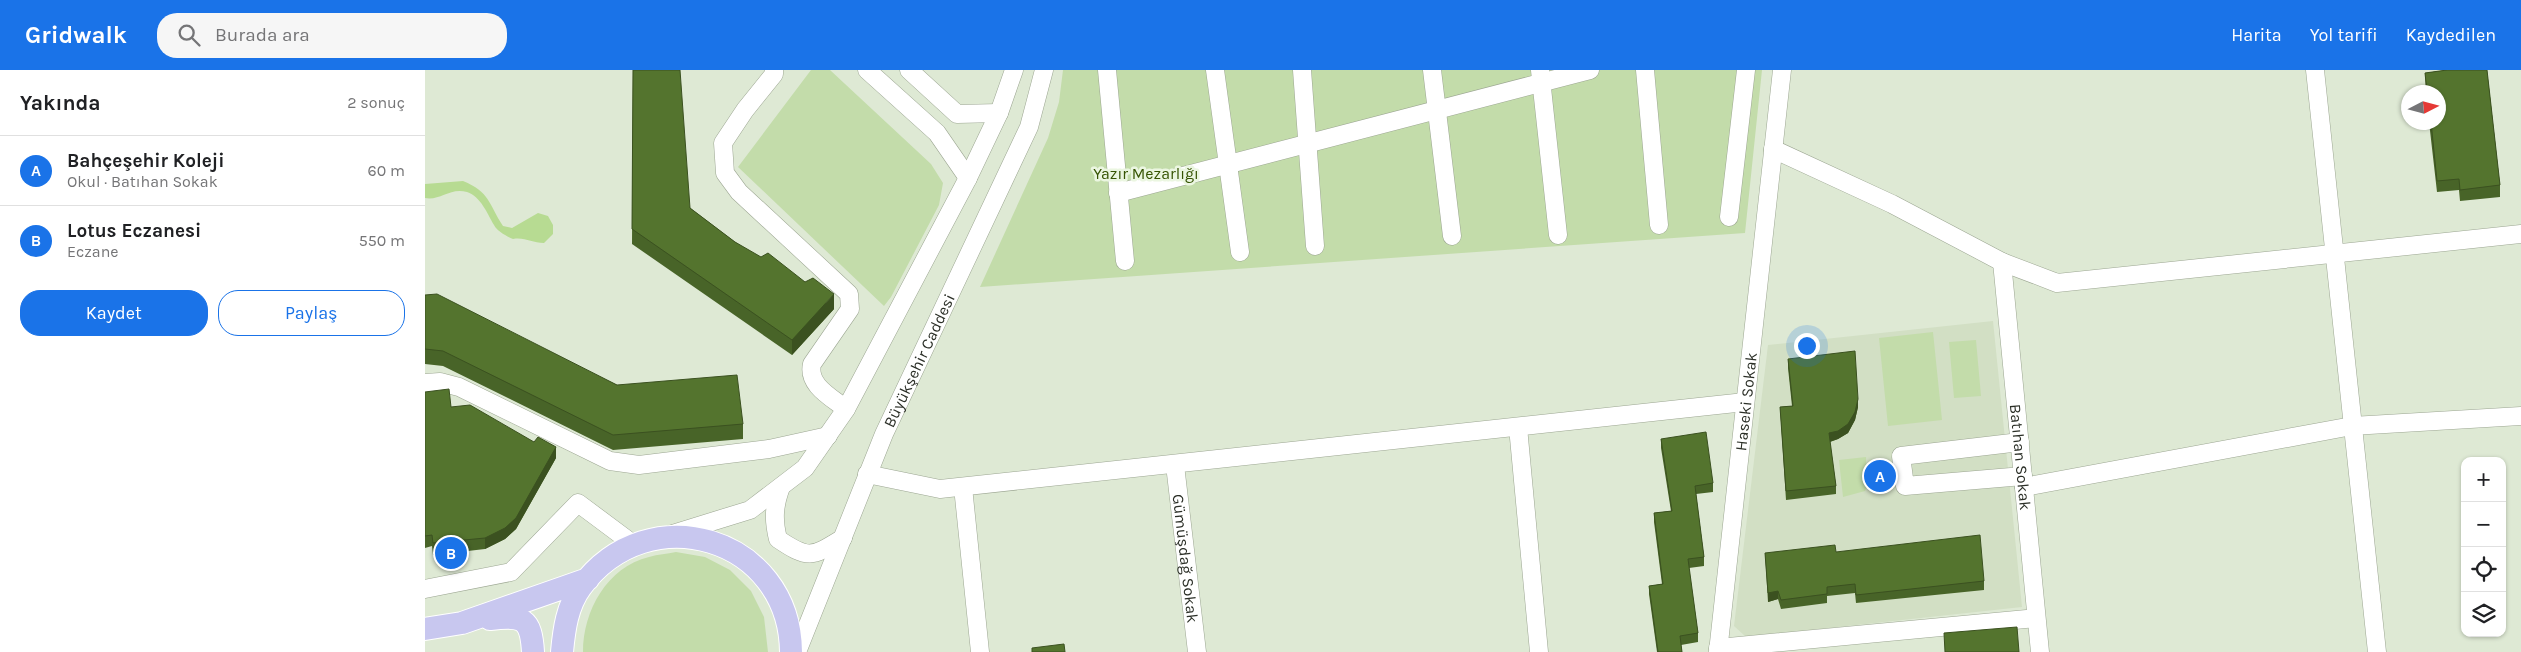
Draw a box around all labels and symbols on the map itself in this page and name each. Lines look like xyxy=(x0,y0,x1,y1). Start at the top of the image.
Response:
north arrow xyxy=(2401,85,2446,130)
park label: Yazır Mezarlığı xyxy=(1093,164,1199,183)
street label: Büyükşehir Caddesi xyxy=(879,291,959,431)
your location xyxy=(1794,333,1820,359)
street label: Haseki Sokak xyxy=(1731,351,1761,452)
street label: Batıhan Sokak xyxy=(2006,403,2035,511)
pin: A xyxy=(1864,457,1896,495)
street label: Gümüşdağ Sokak xyxy=(1168,493,1202,624)
pin: B xyxy=(435,534,467,572)

